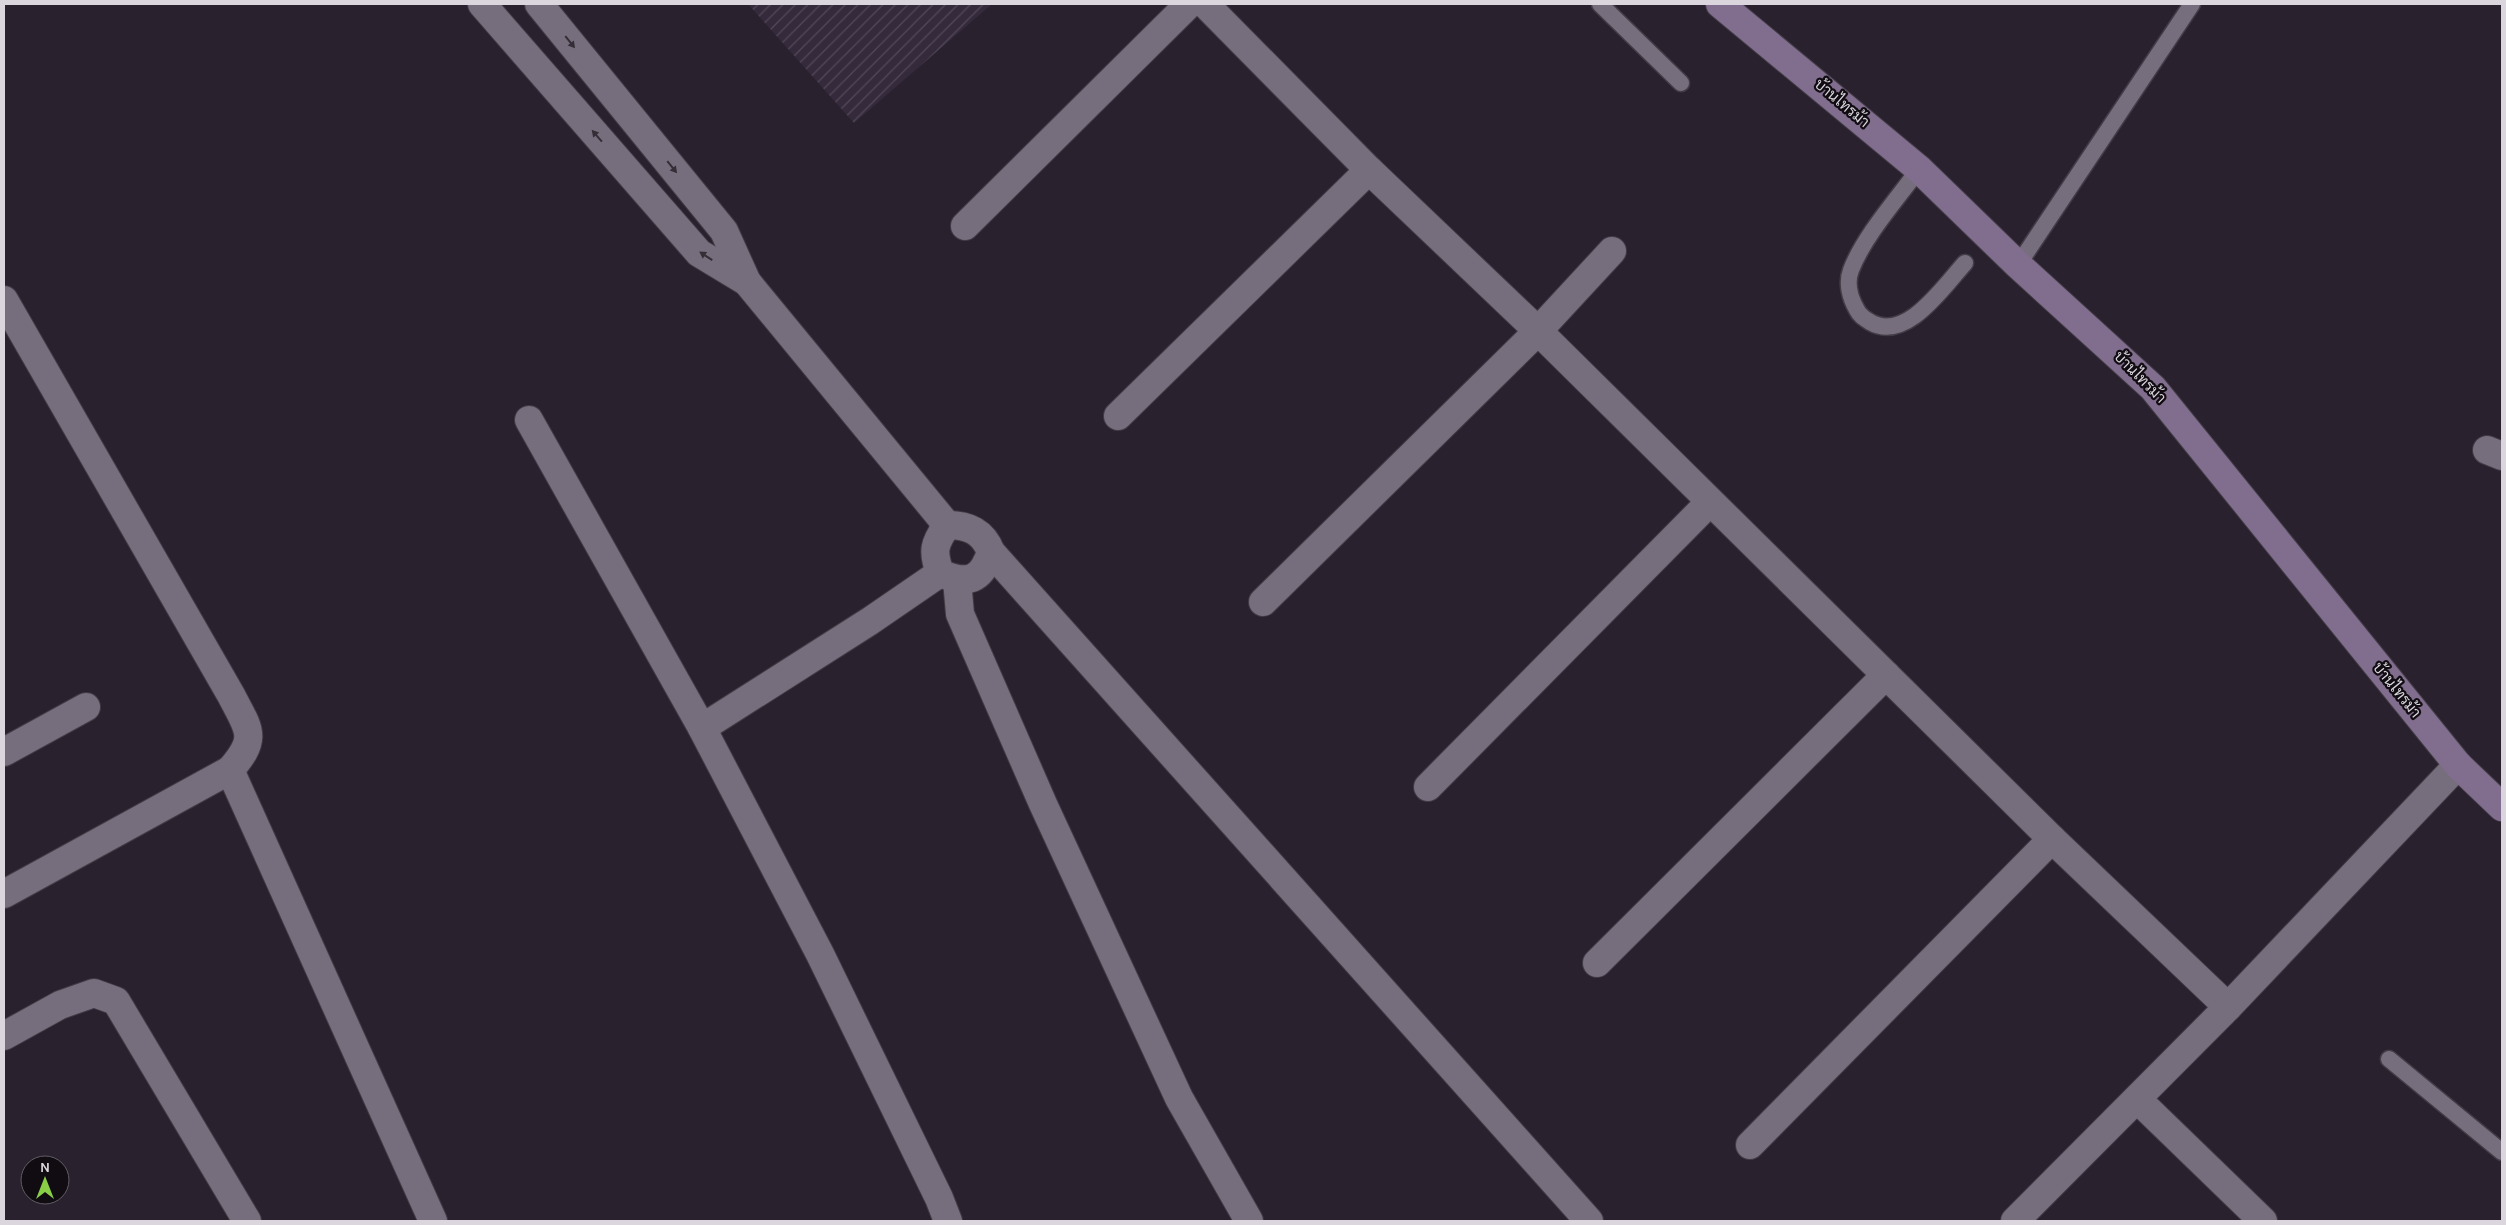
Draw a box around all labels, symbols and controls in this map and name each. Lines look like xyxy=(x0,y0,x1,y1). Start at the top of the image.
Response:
one-way arrow xyxy=(564,35,575,48)
street label: บ้านไทรม้า xyxy=(1811,74,1874,131)
one-way arrow xyxy=(591,130,603,142)
one-way arrow xyxy=(667,161,678,174)
one-way arrow xyxy=(699,252,712,261)
street label: บ้านไทรม้า xyxy=(2110,347,2170,407)
street label: บ้านไทรม้า xyxy=(2369,658,2426,721)
north arrow xyxy=(20,1155,70,1205)
text: N xyxy=(40,1159,50,1176)

